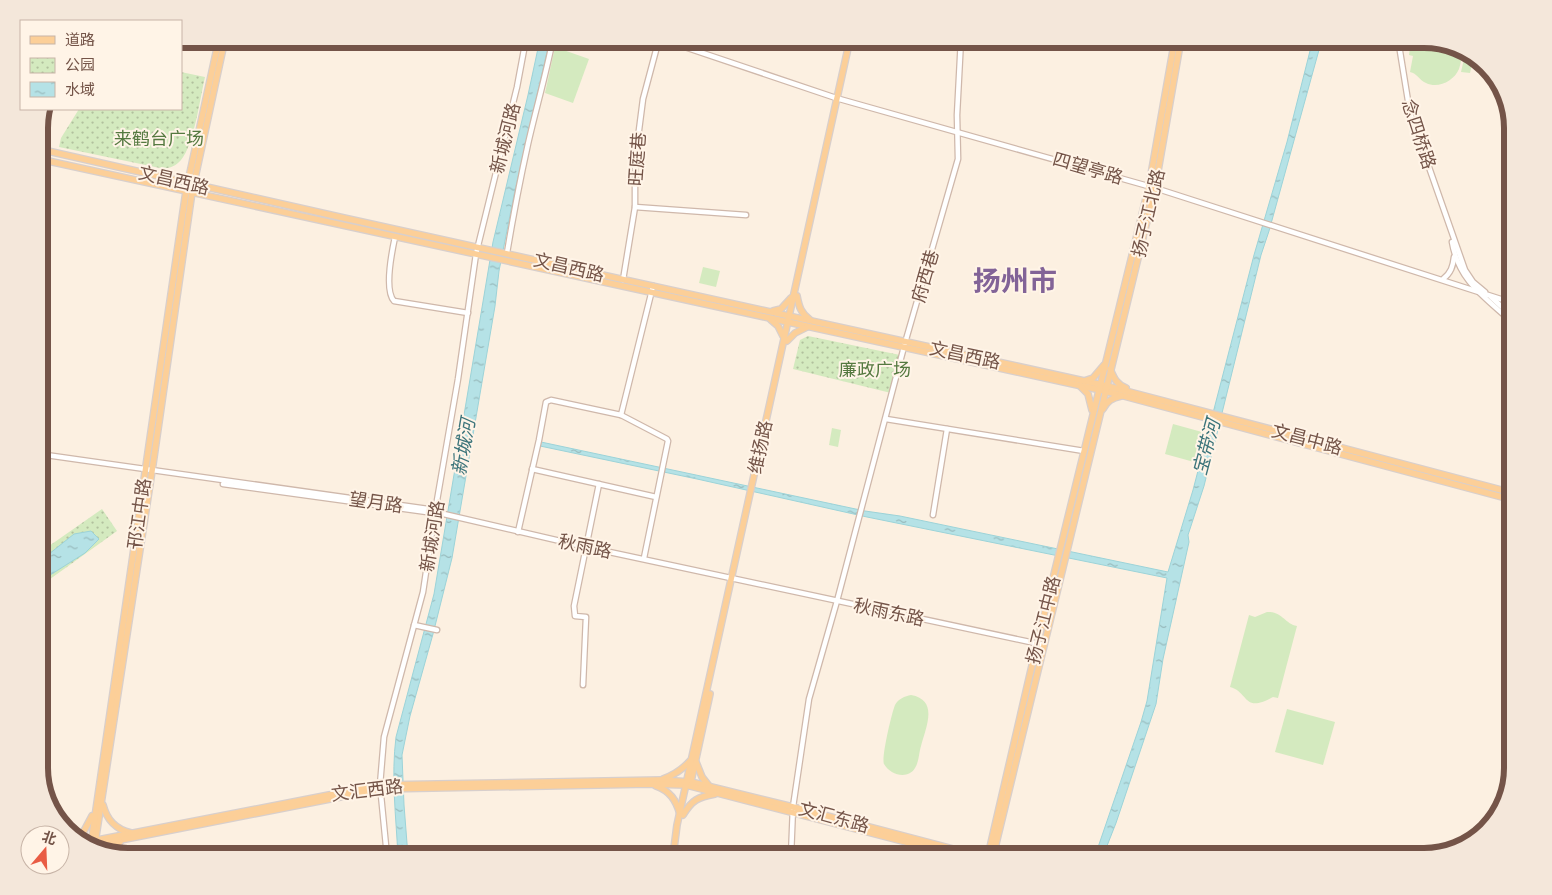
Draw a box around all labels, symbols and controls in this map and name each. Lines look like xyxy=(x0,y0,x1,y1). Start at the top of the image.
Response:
legend xyxy=(20,20,182,110)
text: 道路 xyxy=(65,29,95,50)
text: 公园 xyxy=(65,54,95,75)
text: 水域 xyxy=(65,79,95,100)
street label: 念四桥路 xyxy=(1396,96,1442,172)
street label: 新城河路 xyxy=(484,100,526,176)
park label: 来鹤台广场 xyxy=(114,126,204,151)
street label: 旺庭巷 xyxy=(623,131,651,187)
street label: 四望亭路 xyxy=(1050,146,1126,190)
street label: 文昌西路 xyxy=(136,160,212,200)
street label: 扬子江北路 xyxy=(1126,166,1170,260)
street label: 文昌西路 xyxy=(531,247,607,287)
street label: 府西巷 xyxy=(906,247,944,305)
district label: 扬州市 xyxy=(973,262,1057,300)
street label: 文昌西路 xyxy=(927,335,1003,375)
park label: 廉政广场 xyxy=(839,357,911,382)
water label: 宝带河 xyxy=(1186,412,1227,478)
water label: 新城河 xyxy=(445,413,481,477)
street label: 维扬路 xyxy=(742,418,778,476)
street label: 文昌中路 xyxy=(1269,418,1345,460)
street label: 邗江中路 xyxy=(122,477,156,551)
street label: 望月路 xyxy=(348,486,404,518)
street label: 新城河路 xyxy=(414,498,450,574)
street label: 秋雨路 xyxy=(556,528,614,564)
street label: 扬子江中路 xyxy=(1020,573,1066,667)
street label: 秋雨东路 xyxy=(851,592,927,632)
street label: 文汇西路 xyxy=(330,773,404,807)
street label: 文汇东路 xyxy=(796,796,872,838)
north arrow xyxy=(20,825,70,875)
text: 北 xyxy=(40,827,59,848)

